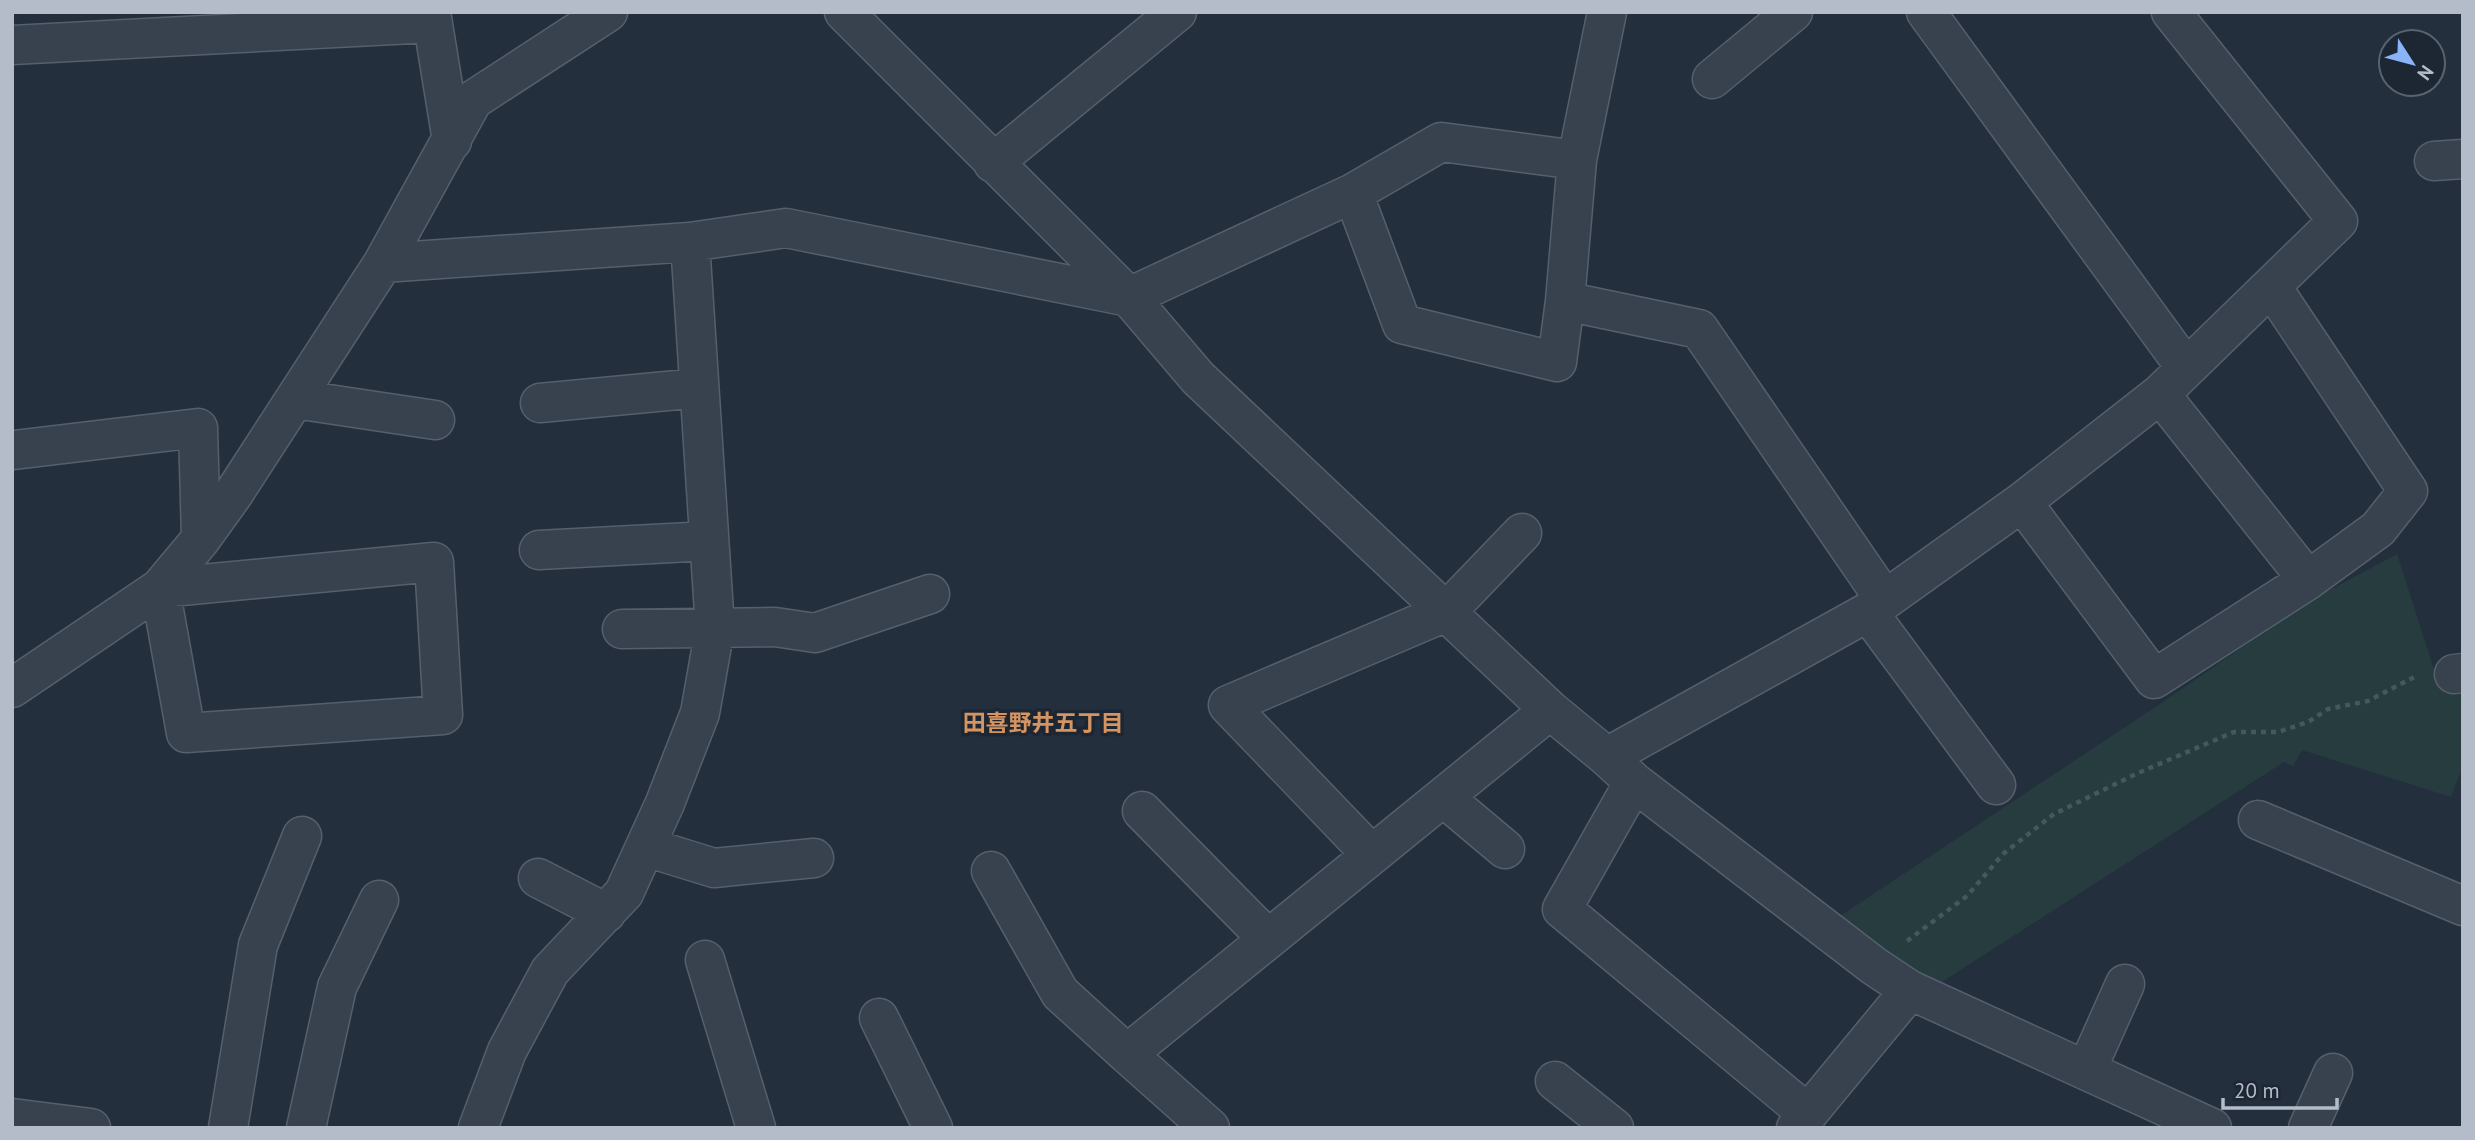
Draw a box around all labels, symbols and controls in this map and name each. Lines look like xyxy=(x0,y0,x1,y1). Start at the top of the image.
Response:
north arrow xyxy=(2377,28,2447,98)
text: N xyxy=(2412,61,2439,85)
district label: 田喜野井五丁目 xyxy=(963,708,1124,737)
scale bar xyxy=(2223,1066,2337,1110)
text: 20 m xyxy=(2234,1077,2280,1104)

